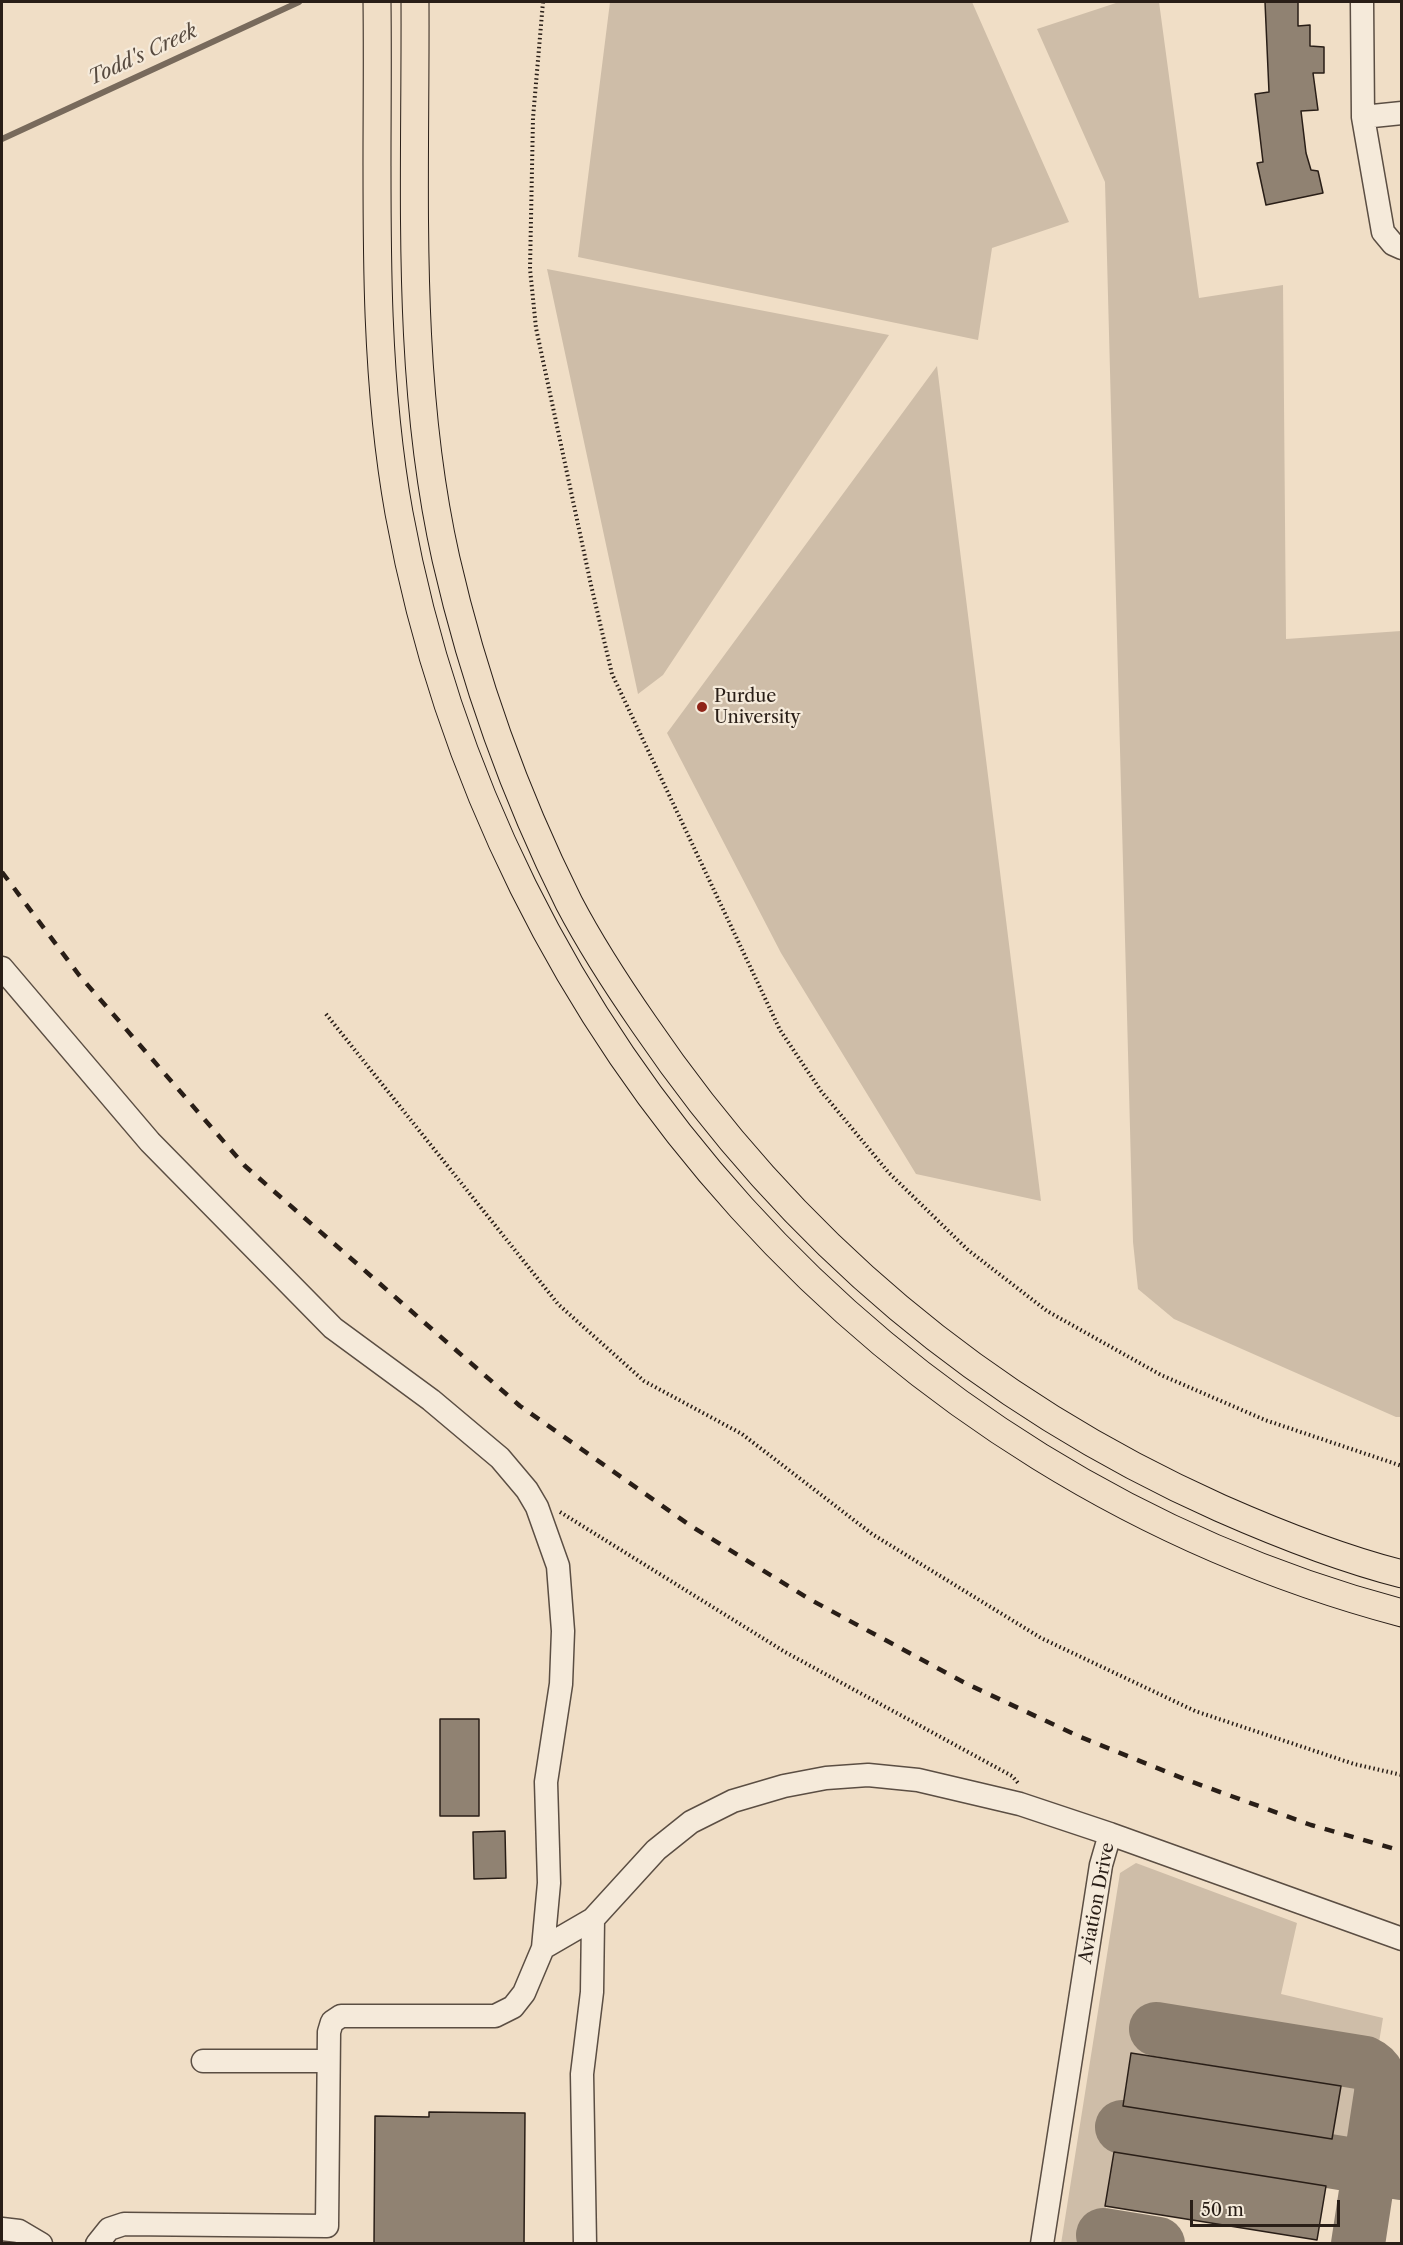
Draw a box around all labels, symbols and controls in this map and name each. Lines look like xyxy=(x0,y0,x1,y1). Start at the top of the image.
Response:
water label: Todd's Creek xyxy=(85,19,201,91)
place label: Purdue University xyxy=(714,686,801,728)
marker: Purdue University xyxy=(695,700,709,714)
street label: Aviation Drive xyxy=(1075,1841,1119,1965)
scale bar xyxy=(1193,2188,1343,2226)
text: 50 m xyxy=(1201,2199,1244,2221)

